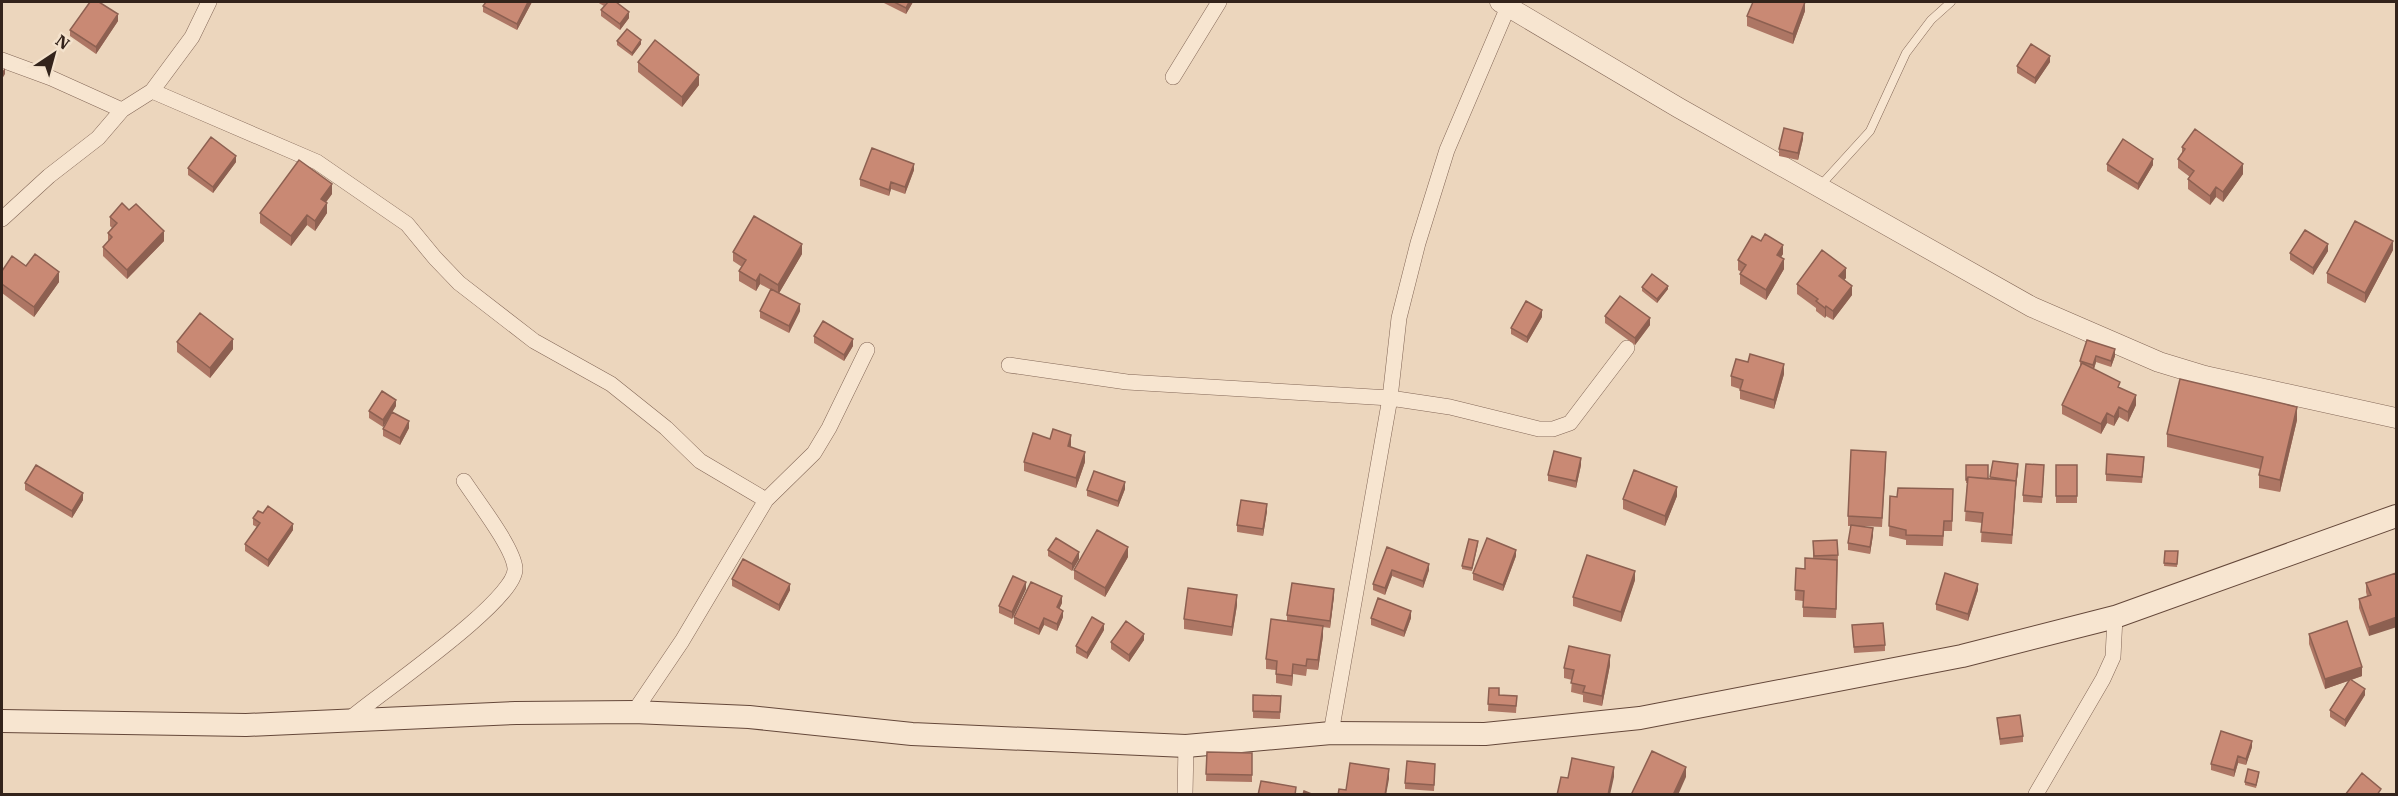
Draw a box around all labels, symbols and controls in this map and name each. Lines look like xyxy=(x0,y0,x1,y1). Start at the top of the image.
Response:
north arrow xyxy=(24,24,84,84)
text: N xyxy=(52,30,74,54)

